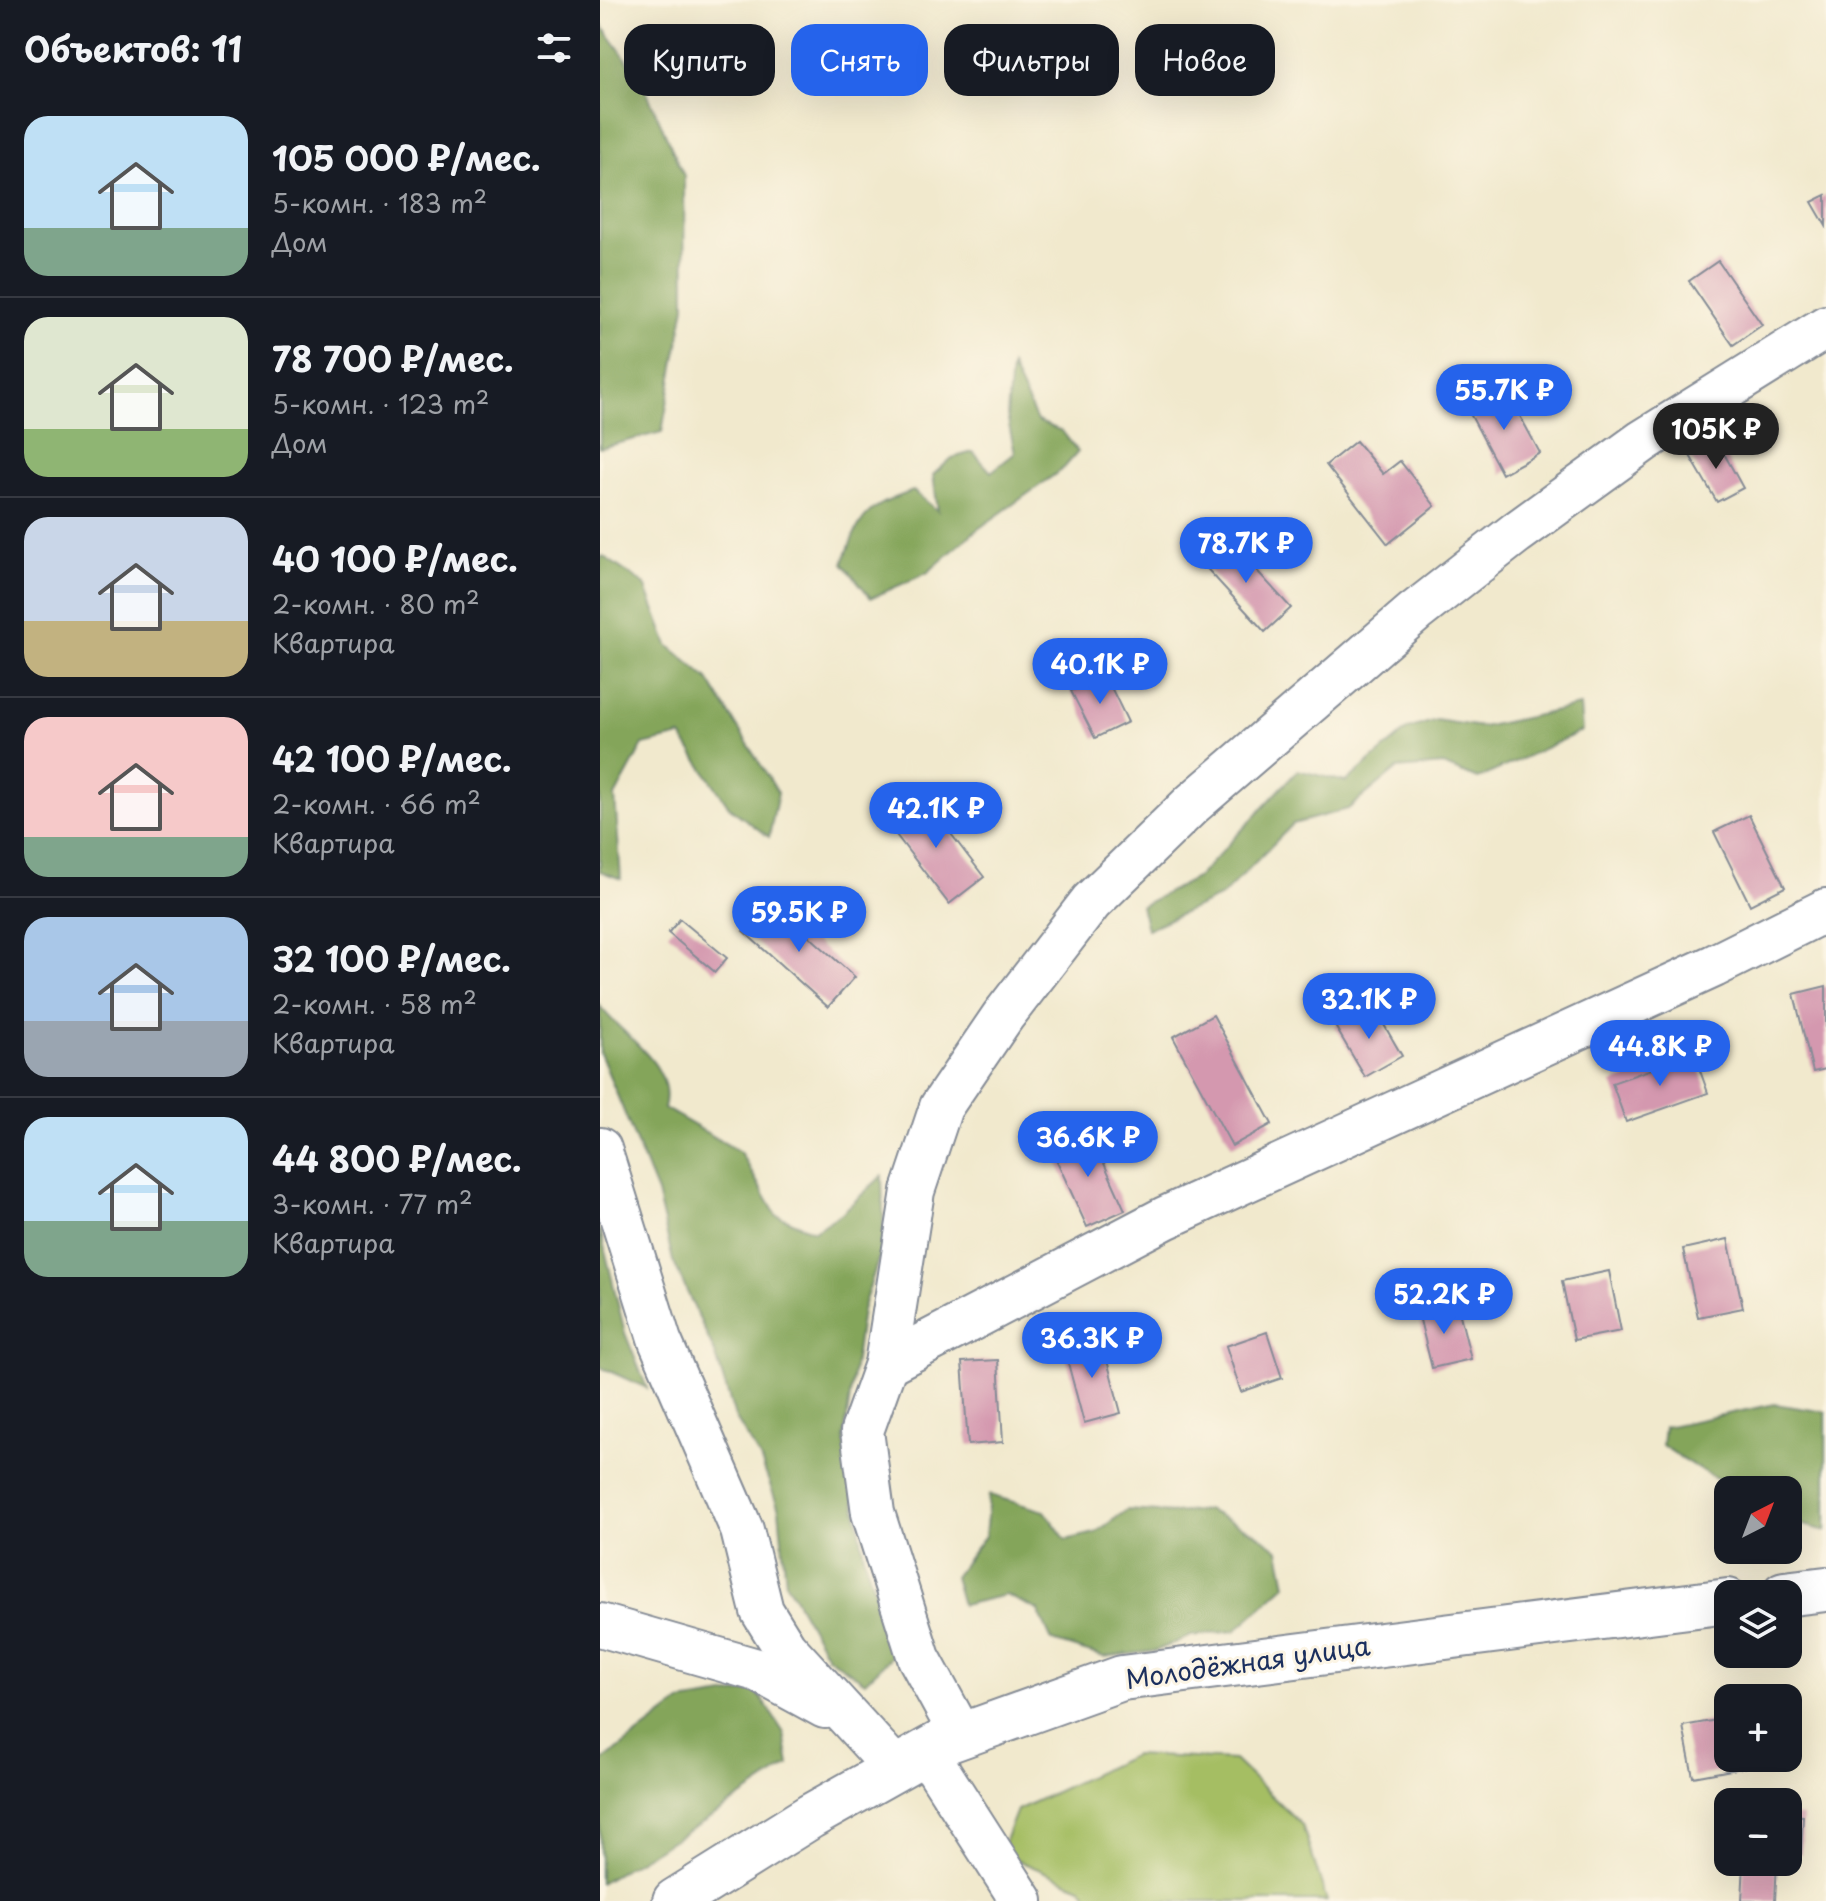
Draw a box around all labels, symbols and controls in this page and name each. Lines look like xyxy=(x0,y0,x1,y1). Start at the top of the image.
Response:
text: Объектов: 11 xyxy=(24,22,242,74)
chip: Купить xyxy=(624,24,775,96)
chip: Снять xyxy=(791,24,928,96)
chip: Фильтры xyxy=(944,24,1119,96)
chip: Новое xyxy=(1135,24,1275,96)
icon: filters xyxy=(532,26,576,70)
text: 105 000 ₽/мес. xyxy=(272,131,541,183)
icon: home xyxy=(88,148,184,244)
text: 5-комн. · 183 m² xyxy=(272,183,487,222)
text: Дом xyxy=(272,222,328,261)
text: 78 700 ₽/мес. xyxy=(272,332,514,384)
icon: home xyxy=(88,349,184,445)
pin: 55.7K ₽ xyxy=(1430,364,1578,432)
text: 55.7K ₽ xyxy=(1454,370,1554,409)
text: 5-комн. · 123 m² xyxy=(272,384,489,423)
pin: 105K ₽ xyxy=(1651,403,1781,471)
text: 105K ₽ xyxy=(1671,409,1761,448)
text: Дом xyxy=(272,423,328,462)
pin: 78.7K ₽ xyxy=(1172,517,1320,585)
text: 78.7K ₽ xyxy=(1198,523,1294,562)
text: 40 100 ₽/мес. xyxy=(272,532,518,584)
icon: home xyxy=(88,549,184,645)
text: 2-комн. · 80 m² xyxy=(272,584,480,623)
text: Квартира xyxy=(272,623,395,662)
pin: 40.1K ₽ xyxy=(1026,638,1174,706)
text: 40.1K ₽ xyxy=(1050,644,1150,683)
text: 42 100 ₽/мес. xyxy=(272,732,512,784)
icon: home xyxy=(88,749,184,845)
pin: 42.1K ₽ xyxy=(862,782,1010,850)
text: 2-комн. · 66 m² xyxy=(272,784,481,823)
text: 42.1K ₽ xyxy=(887,788,985,827)
text: Квартира xyxy=(272,823,395,862)
pin: 59.5K ₽ xyxy=(725,886,873,954)
text: 59.5K ₽ xyxy=(750,892,848,931)
text: 32 100 ₽/мес. xyxy=(272,932,511,984)
icon: home xyxy=(88,949,184,1045)
pin: 32.1K ₽ xyxy=(1295,973,1443,1041)
text: 32.1K ₽ xyxy=(1321,979,1417,1018)
text: 2-комн. · 58 m² xyxy=(272,984,477,1023)
pin: 44.8K ₽ xyxy=(1586,1020,1734,1088)
text: Квартира xyxy=(272,1023,395,1062)
text: 44.8K ₽ xyxy=(1608,1026,1712,1065)
pin: 36.6K ₽ xyxy=(1014,1111,1162,1179)
text: 36.6K ₽ xyxy=(1036,1117,1140,1156)
text: 44 800 ₽/мес. xyxy=(272,1132,522,1184)
icon: home xyxy=(88,1149,184,1245)
text: 3-комн. · 77 m² xyxy=(272,1184,473,1223)
text: Квартира xyxy=(272,1223,395,1262)
pin: 52.2K ₽ xyxy=(1370,1268,1518,1336)
text: 52.2K ₽ xyxy=(1393,1274,1495,1313)
pin: 36.3K ₽ xyxy=(1018,1312,1166,1380)
text: 36.3K ₽ xyxy=(1040,1318,1144,1357)
north arrow xyxy=(1714,1476,1802,1564)
map controls xyxy=(1714,1476,1802,1876)
button: layers xyxy=(1714,1580,1802,1668)
street label: Молодёжная улица xyxy=(1123,1625,1373,1698)
button: + xyxy=(1714,1684,1802,1772)
button: − xyxy=(1714,1788,1802,1876)

